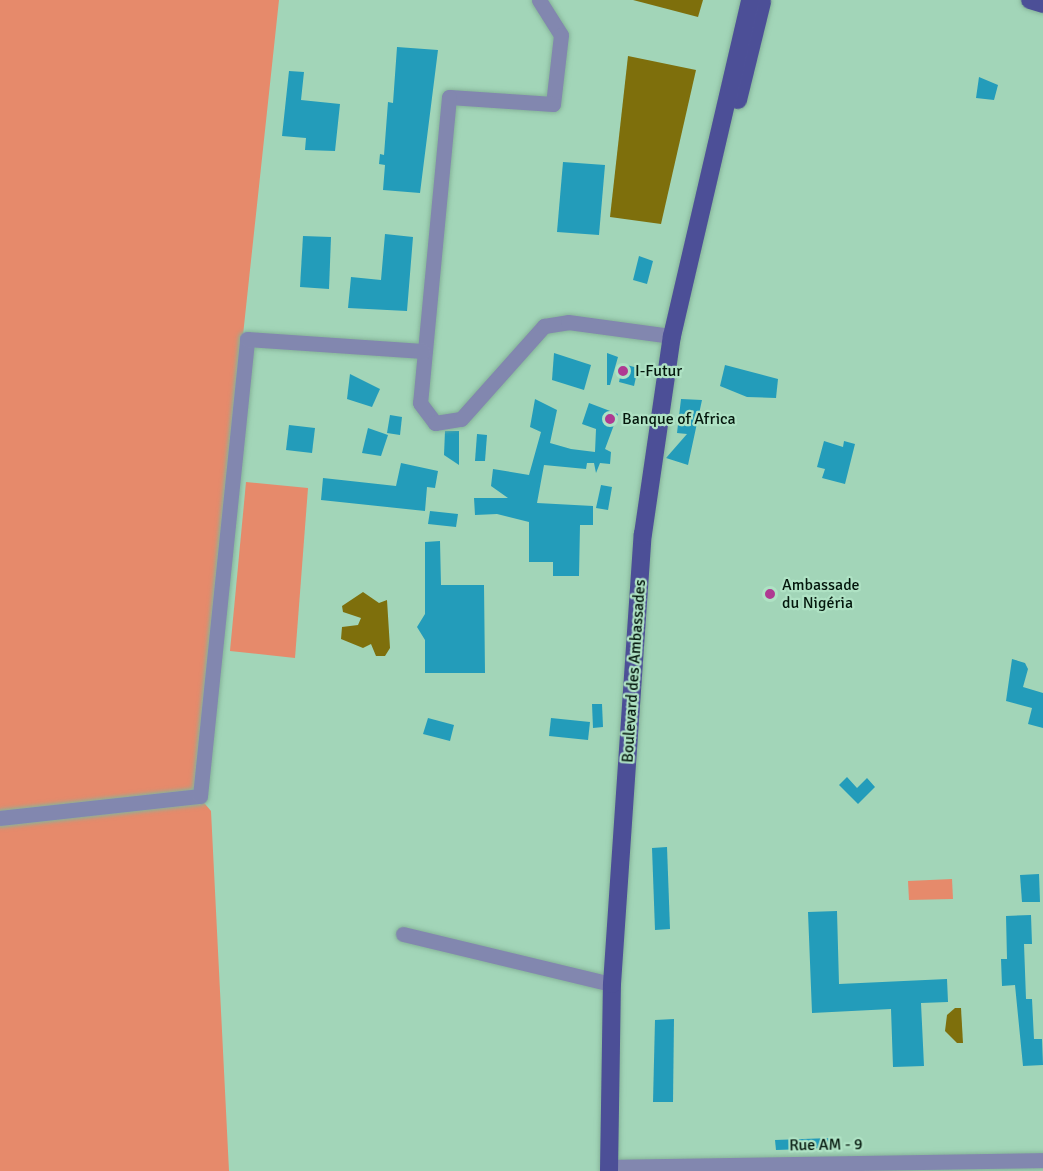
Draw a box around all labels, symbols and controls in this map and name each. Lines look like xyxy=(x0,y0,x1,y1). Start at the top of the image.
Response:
place label: I-Futur xyxy=(635,361,682,381)
marker: I-Futur xyxy=(616,364,630,378)
place label: Banque of Africa xyxy=(622,409,736,429)
marker: Banque of Africa xyxy=(603,412,617,426)
place label: Ambassade du Nigéria xyxy=(782,575,860,613)
street label: Boulevard des Ambassades xyxy=(618,579,650,763)
marker: Ambassade du Nigéria xyxy=(763,587,777,601)
street label: Rue AM - 9 xyxy=(789,1135,863,1155)

